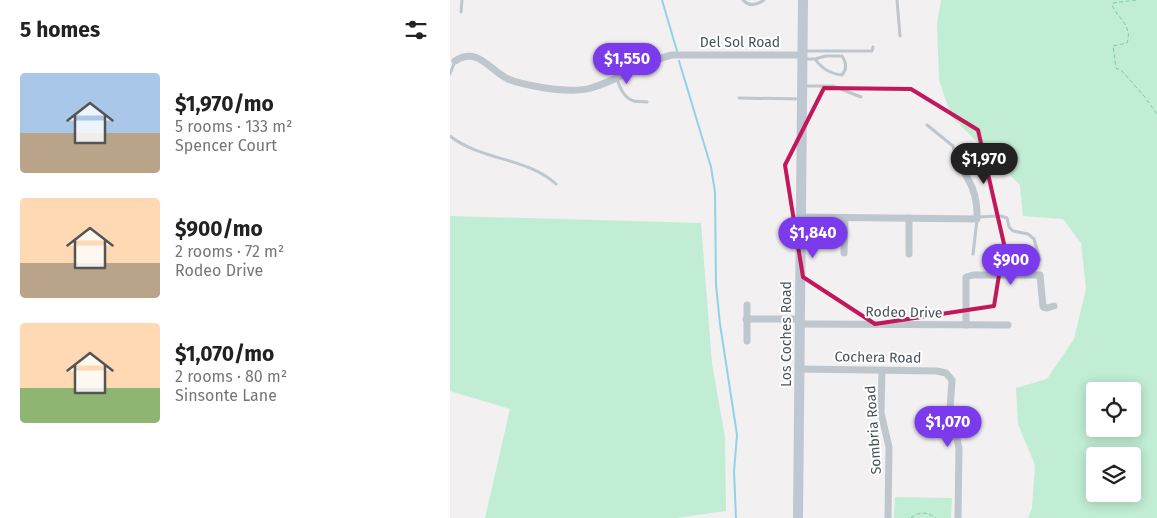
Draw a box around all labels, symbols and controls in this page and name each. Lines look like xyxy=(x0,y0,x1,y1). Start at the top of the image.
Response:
icon: filters xyxy=(402,16,430,44)
text: 5 homes xyxy=(20,17,100,43)
street label: Del Sol Road xyxy=(700,34,780,51)
pin: $1,550 xyxy=(586,42,668,85)
text: $1,550 xyxy=(604,49,650,68)
text: $1,970/mo xyxy=(175,91,274,117)
icon: home xyxy=(60,93,120,153)
text: 5 rooms · 133 m² xyxy=(175,117,292,136)
text: Spencer Court xyxy=(175,136,277,155)
pin: $1,970 xyxy=(943,142,1025,185)
text: $1,970 xyxy=(962,149,1006,168)
text: $900/mo xyxy=(175,216,263,242)
pin: $1,840 xyxy=(772,216,854,259)
icon: home xyxy=(60,218,120,278)
text: $1,840 xyxy=(789,223,837,242)
text: 2 rooms · 72 m² xyxy=(175,242,284,261)
pin: $900 xyxy=(981,244,1041,286)
text: $900 xyxy=(993,250,1029,269)
text: Rodeo Drive xyxy=(175,261,263,280)
street label: Los Coches Road xyxy=(778,281,795,387)
street label: Rodeo Drive xyxy=(865,303,943,322)
text: $1,070/mo xyxy=(175,341,274,367)
icon: home xyxy=(60,343,120,403)
street label: Cochera Road xyxy=(834,348,922,367)
text: 2 rooms · 80 m² xyxy=(175,367,287,386)
map controls xyxy=(1086,382,1141,502)
button: locate xyxy=(1086,382,1141,437)
street label: Sombria Road xyxy=(862,385,885,475)
text: Sinsonte Lane xyxy=(175,386,277,405)
pin: $1,070 xyxy=(907,406,989,448)
text: $1,070 xyxy=(926,412,970,431)
button: layers xyxy=(1086,447,1141,502)

